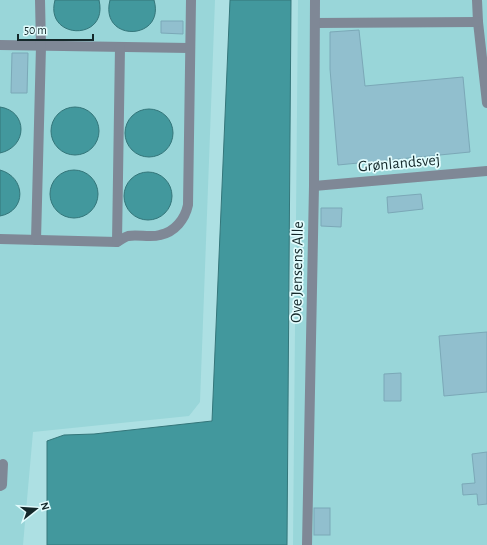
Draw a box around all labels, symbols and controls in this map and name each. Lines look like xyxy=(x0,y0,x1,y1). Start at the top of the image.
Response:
scale bar xyxy=(18,16,93,42)
text: 50 m xyxy=(24,24,47,36)
street label: Grønlandsvej xyxy=(357,151,441,176)
street label: Ove Jensens Alle xyxy=(288,221,306,323)
north arrow xyxy=(16,489,56,529)
text: N xyxy=(39,501,51,511)

